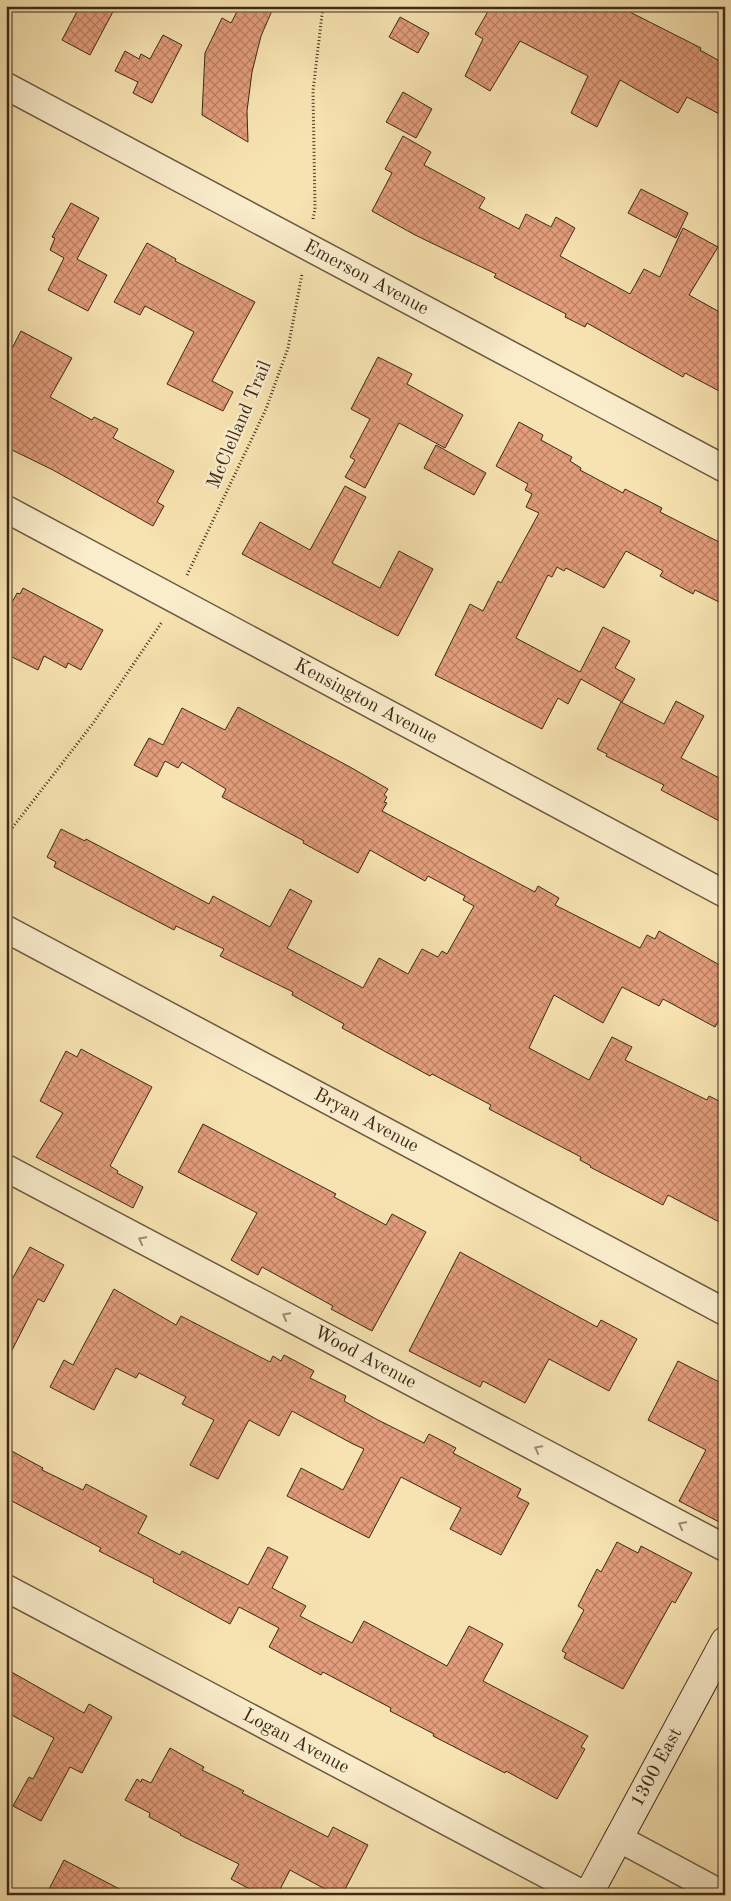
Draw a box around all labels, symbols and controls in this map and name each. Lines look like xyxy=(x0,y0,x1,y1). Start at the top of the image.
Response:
street label: Emerson Avenue xyxy=(301,237,432,319)
street label: McClelland Trail xyxy=(204,358,276,492)
street label: Kensington Avenue xyxy=(291,656,440,748)
street label: Bryan Avenue xyxy=(311,1085,422,1156)
one-way arrow xyxy=(139,1236,148,1246)
one-way arrow xyxy=(282,1312,291,1322)
street label: Wood Avenue xyxy=(311,1323,419,1393)
one-way arrow xyxy=(534,1445,543,1455)
one-way arrow xyxy=(678,1521,687,1531)
street label: Logan Avenue xyxy=(239,1706,352,1778)
street label: 1300 East xyxy=(628,1725,686,1810)

